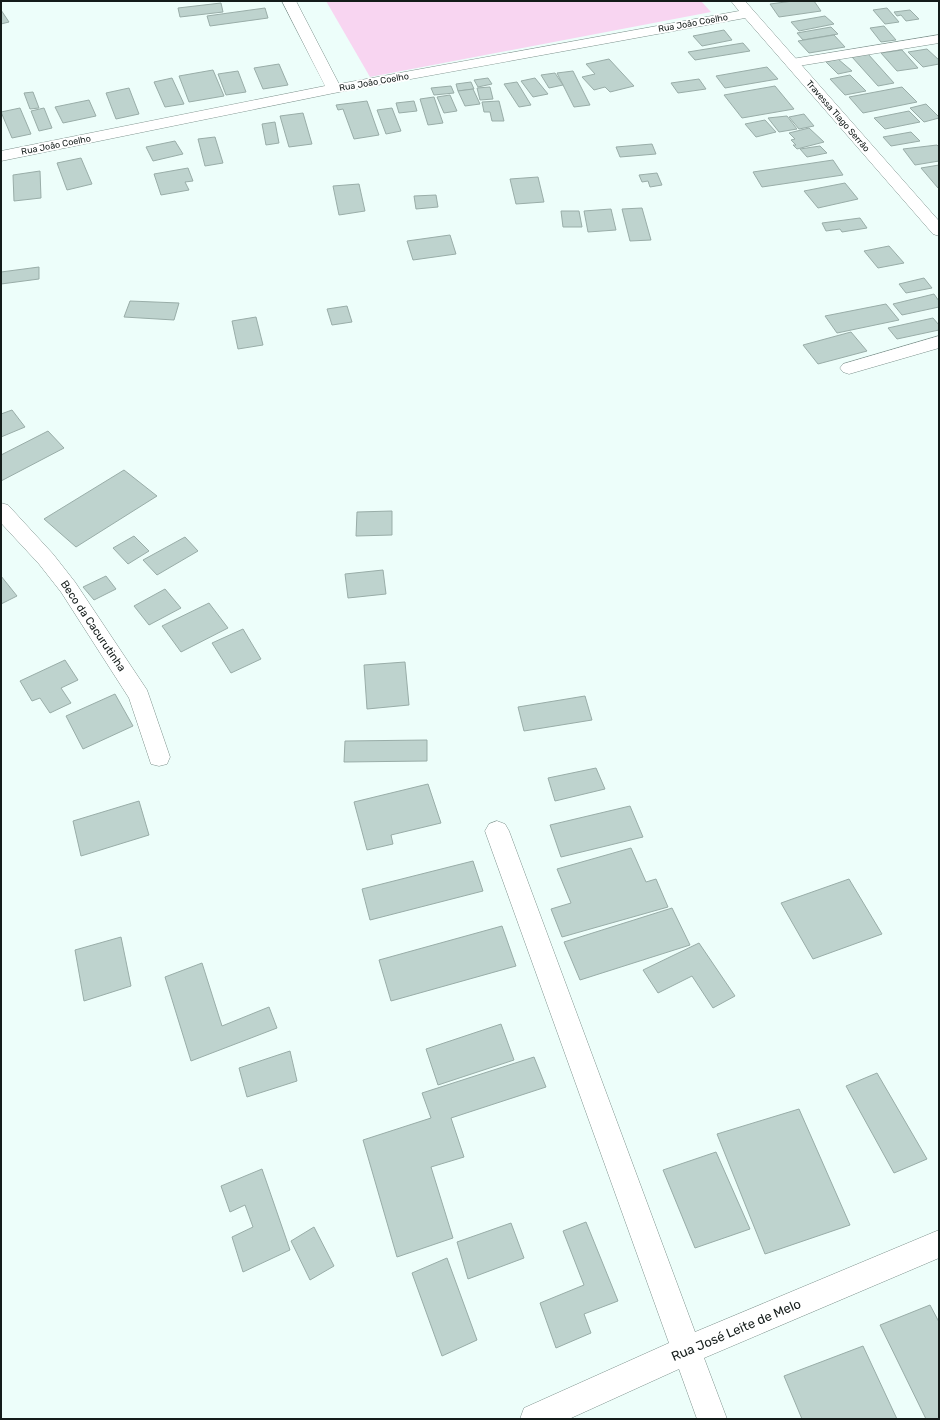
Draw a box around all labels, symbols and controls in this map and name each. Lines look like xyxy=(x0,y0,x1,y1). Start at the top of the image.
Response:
street label: Rua João Coelho xyxy=(657,12,729,34)
street label: Rua João Coelho xyxy=(338,71,410,93)
street label: Travessa Tiago Serrão xyxy=(804,78,872,154)
street label: Rua João Coelho xyxy=(20,133,92,157)
street label: Beco da Cacurutinha xyxy=(58,578,128,674)
street label: Rua José Leite de Melo xyxy=(669,1296,803,1364)

